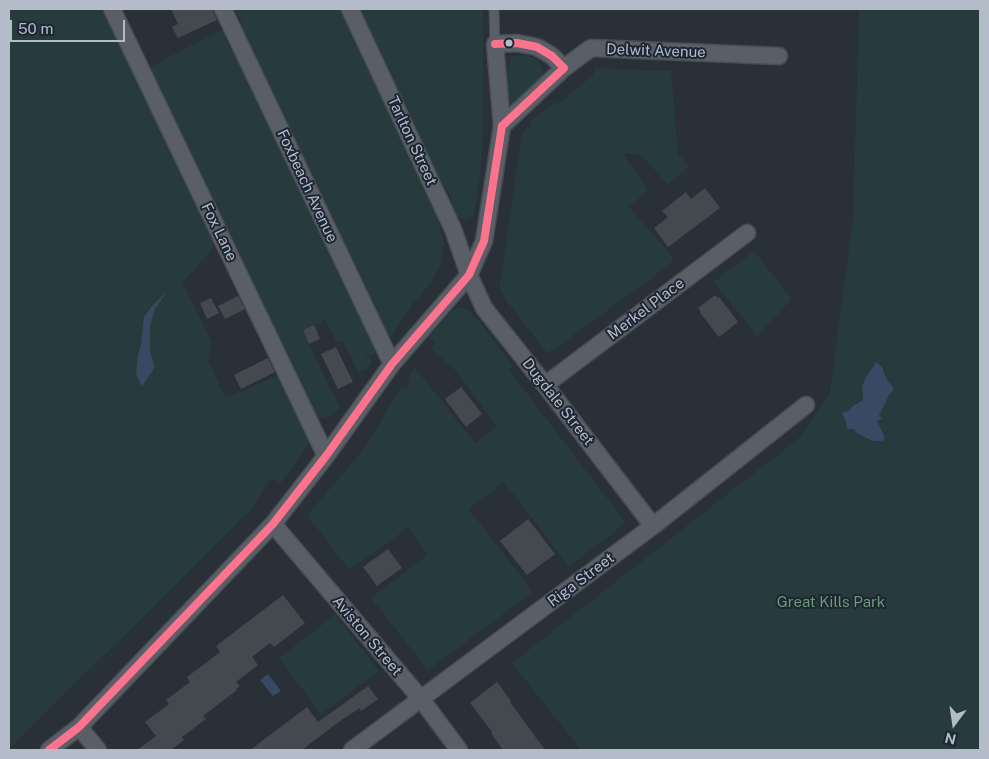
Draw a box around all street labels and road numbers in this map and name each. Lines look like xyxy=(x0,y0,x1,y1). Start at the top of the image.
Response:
street label: Delwit Avenue xyxy=(606,40,706,62)
street label: Tarlton Street xyxy=(383,94,441,188)
street label: Foxbeach Avenue xyxy=(273,127,341,245)
street label: Fox Lane xyxy=(197,200,241,264)
street label: Merkel Place xyxy=(604,274,688,344)
street label: Dugdale Street xyxy=(518,355,598,449)
street label: Riga Street xyxy=(544,549,618,611)
street label: Aviston Street xyxy=(328,592,406,680)

